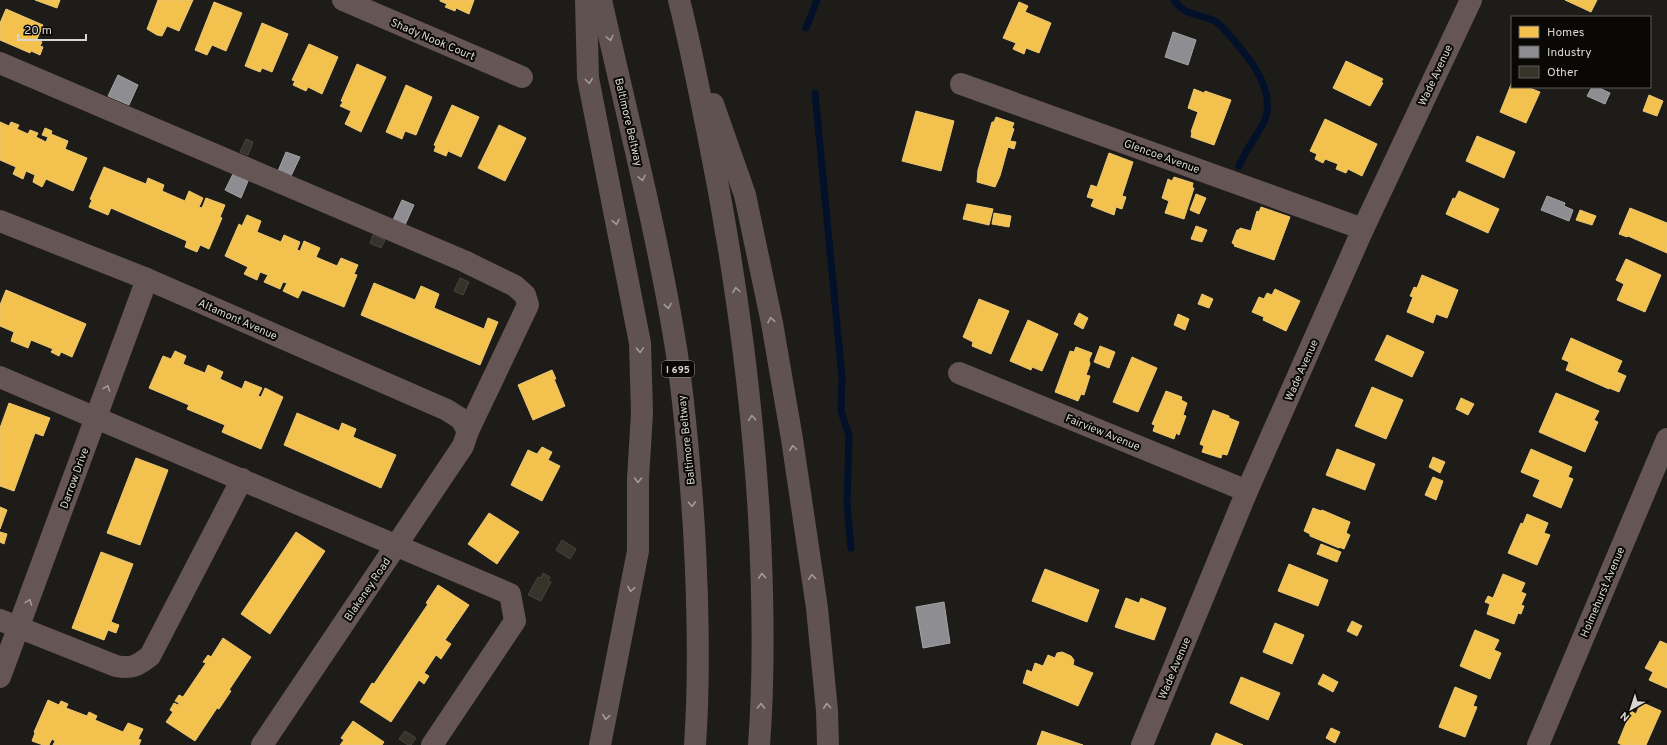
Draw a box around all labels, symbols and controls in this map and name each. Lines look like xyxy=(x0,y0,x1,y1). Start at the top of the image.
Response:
scale bar xyxy=(18,16,86,42)
street label: Shady Nook Court xyxy=(388,16,477,64)
legend xyxy=(1511,16,1651,88)
text: 20 m xyxy=(24,23,52,39)
text: Homes xyxy=(1547,25,1584,41)
one-way arrow xyxy=(605,35,613,41)
street label: Wade Avenue xyxy=(1416,43,1456,108)
text: Industry xyxy=(1547,45,1592,61)
text: Other xyxy=(1547,65,1579,81)
street label: Baltimore Beltway xyxy=(611,77,645,168)
one-way arrow xyxy=(584,78,593,84)
street label: Glencoe Avenue xyxy=(1122,137,1202,177)
one-way arrow xyxy=(637,175,645,182)
one-way arrow xyxy=(611,219,620,225)
one-way arrow xyxy=(732,286,741,293)
street label: Altamont Avenue xyxy=(196,296,279,344)
one-way arrow xyxy=(663,303,671,309)
one-way arrow xyxy=(767,317,776,323)
street label: Wade Avenue xyxy=(1282,337,1322,403)
one-way arrow xyxy=(636,347,644,353)
road number: I 695 xyxy=(662,361,694,377)
one-way arrow xyxy=(103,384,111,391)
street label: Baltimore Beltway xyxy=(675,394,699,485)
street label: Fairview Avenue xyxy=(1063,412,1142,454)
one-way arrow xyxy=(747,415,756,422)
one-way arrow xyxy=(789,445,798,451)
street label: Darrow Drive xyxy=(57,446,92,511)
one-way arrow xyxy=(634,477,642,483)
one-way arrow xyxy=(688,501,697,507)
street label: Holmehurst Avenue xyxy=(1578,545,1628,640)
street label: Blakeney Road xyxy=(342,555,394,624)
one-way arrow xyxy=(758,573,766,579)
one-way arrow xyxy=(808,574,817,580)
one-way arrow xyxy=(627,586,635,593)
one-way arrow xyxy=(24,598,32,605)
street label: Wade Avenue xyxy=(1156,635,1194,701)
north arrow xyxy=(1611,689,1651,729)
one-way arrow xyxy=(757,703,765,709)
one-way arrow xyxy=(822,703,831,709)
text: N xyxy=(1618,708,1633,724)
one-way arrow xyxy=(602,714,611,720)

